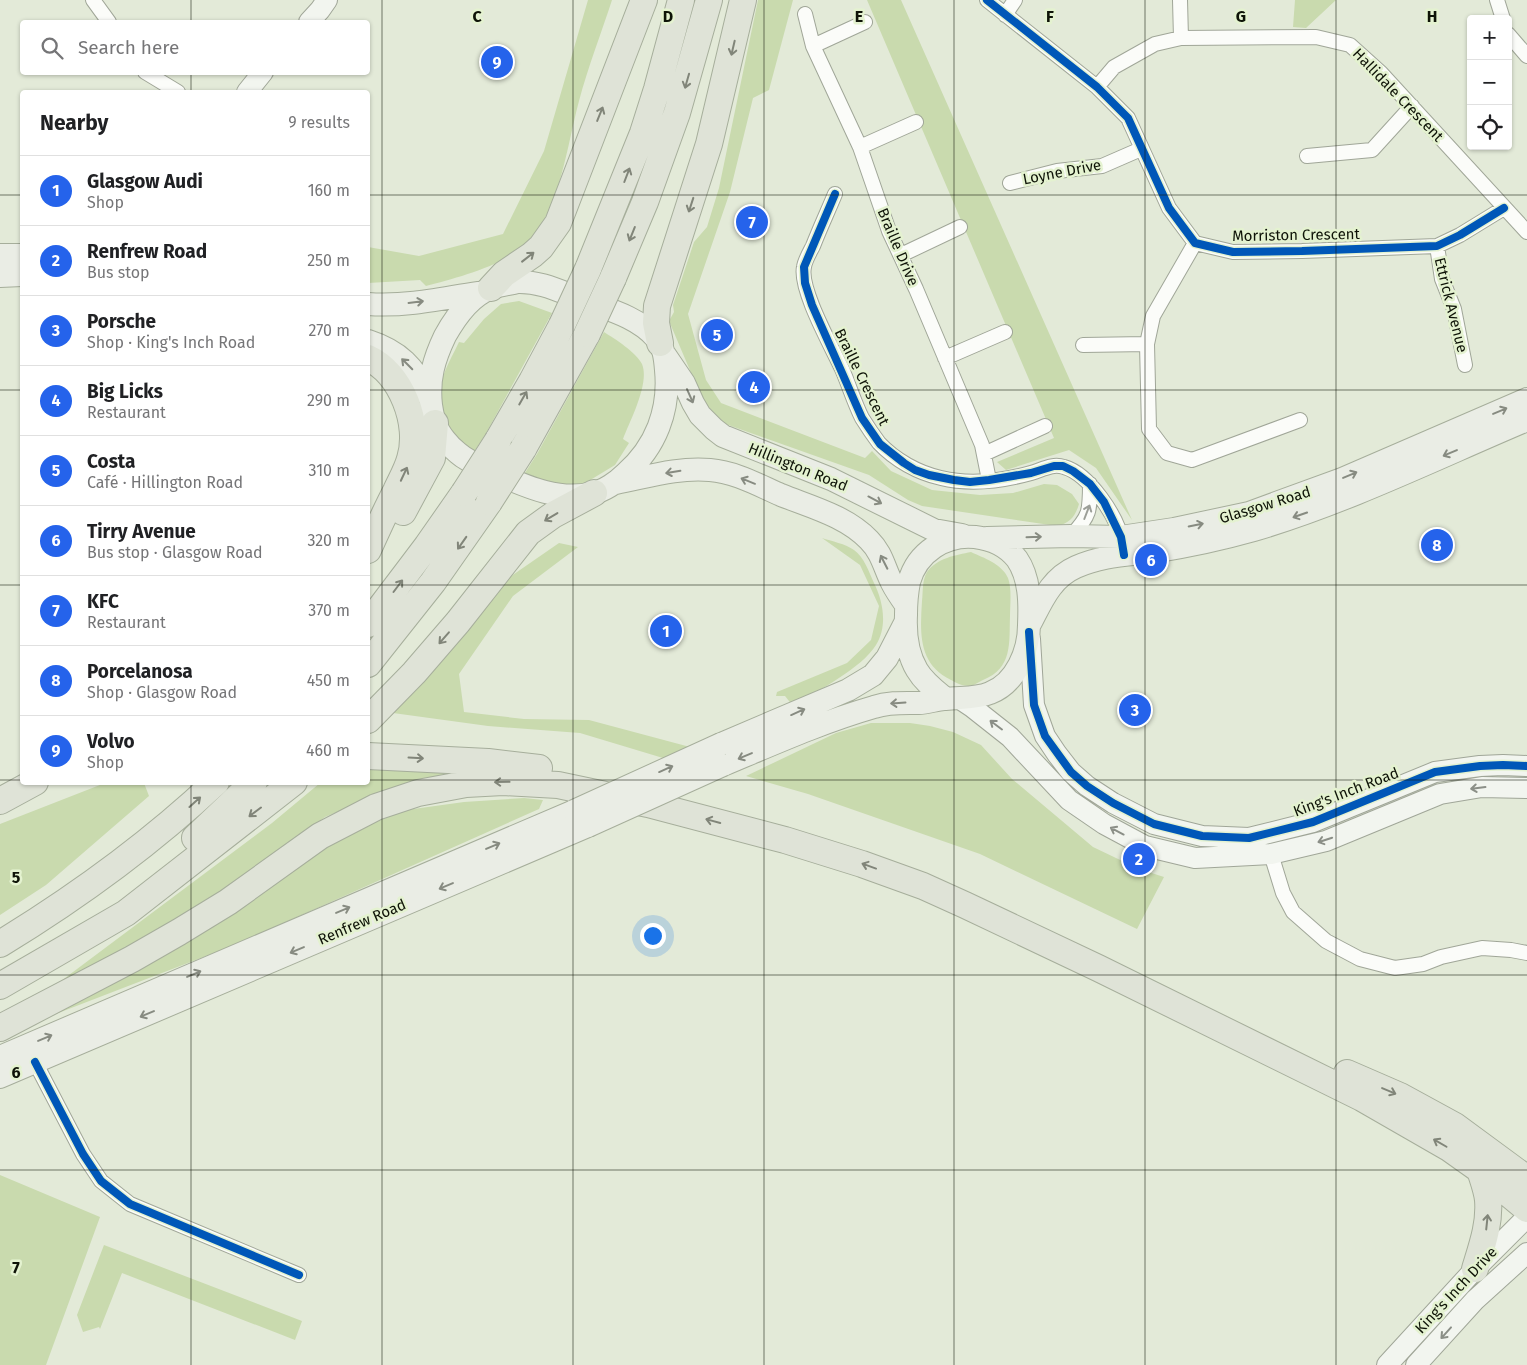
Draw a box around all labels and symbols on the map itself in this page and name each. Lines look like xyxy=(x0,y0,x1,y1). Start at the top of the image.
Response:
text: C xyxy=(472,7,482,26)
text: D xyxy=(663,7,673,26)
text: E xyxy=(855,7,863,26)
text: F xyxy=(1046,7,1054,26)
text: G xyxy=(1236,7,1246,26)
text: H xyxy=(1427,7,1437,26)
one-way arrow xyxy=(728,39,737,55)
pin: 9 xyxy=(481,43,513,81)
street label: Hallidale Crescent xyxy=(1349,45,1447,146)
one-way arrow xyxy=(681,72,691,88)
one-way arrow xyxy=(597,107,606,122)
street label: Loyne Drive xyxy=(1021,156,1103,188)
one-way arrow xyxy=(623,168,632,183)
one-way arrow xyxy=(686,196,695,212)
pin: 7 xyxy=(736,203,768,241)
street label: Braille Drive xyxy=(874,205,922,289)
street label: Morriston Crescent xyxy=(1232,225,1361,245)
one-way arrow xyxy=(627,226,637,241)
one-way arrow xyxy=(521,252,534,263)
street label: Ettrick Avenue xyxy=(1431,256,1471,354)
one-way arrow xyxy=(408,297,424,307)
pin: 5 xyxy=(701,316,733,354)
street label: Braille Crescent xyxy=(831,326,893,429)
one-way arrow xyxy=(401,357,413,370)
pin: 4 xyxy=(738,368,770,406)
one-way arrow xyxy=(686,388,695,403)
one-way arrow xyxy=(518,390,528,405)
one-way arrow xyxy=(1492,406,1507,416)
street label: Hillington Road xyxy=(746,439,850,495)
one-way arrow xyxy=(1443,448,1458,458)
one-way arrow xyxy=(399,467,409,482)
one-way arrow xyxy=(666,467,682,477)
one-way arrow xyxy=(1342,470,1357,480)
one-way arrow xyxy=(741,475,756,485)
street label: Glasgow Road xyxy=(1217,483,1313,527)
one-way arrow xyxy=(867,496,882,505)
one-way arrow xyxy=(1083,505,1092,520)
one-way arrow xyxy=(1293,511,1308,520)
one-way arrow xyxy=(545,512,559,522)
one-way arrow xyxy=(1188,520,1204,529)
pin: 8 xyxy=(1421,526,1453,564)
one-way arrow xyxy=(1026,532,1042,541)
one-way arrow xyxy=(457,535,467,549)
pin: 6 xyxy=(1135,541,1167,579)
one-way arrow xyxy=(879,555,889,570)
one-way arrow xyxy=(392,580,403,593)
pin: 1 xyxy=(650,612,682,650)
one-way arrow xyxy=(439,631,450,644)
pin: 3 xyxy=(1119,691,1151,729)
one-way arrow xyxy=(890,699,906,708)
one-way arrow xyxy=(790,706,805,716)
one-way arrow xyxy=(989,720,1003,730)
one-way arrow xyxy=(738,752,753,761)
one-way arrow xyxy=(408,753,424,762)
one-way arrow xyxy=(658,764,673,774)
street label: King's Inch Road xyxy=(1291,764,1401,820)
one-way arrow xyxy=(494,777,510,787)
one-way arrow xyxy=(1471,783,1487,793)
one-way arrow xyxy=(188,796,201,808)
one-way arrow xyxy=(248,807,262,817)
one-way arrow xyxy=(705,816,721,825)
one-way arrow xyxy=(1110,826,1125,836)
one-way arrow xyxy=(1318,836,1334,845)
one-way arrow xyxy=(485,840,500,850)
pin: 2 xyxy=(1123,840,1155,878)
one-way arrow xyxy=(862,861,877,870)
text: 5 xyxy=(12,868,21,887)
one-way arrow xyxy=(439,882,454,891)
street label: Renfrew Road xyxy=(315,895,409,949)
one-way arrow xyxy=(335,904,350,914)
your location xyxy=(640,923,666,949)
one-way arrow xyxy=(290,945,305,955)
one-way arrow xyxy=(186,969,201,978)
one-way arrow xyxy=(140,1009,155,1019)
one-way arrow xyxy=(37,1033,52,1043)
text: 6 xyxy=(11,1063,21,1082)
one-way arrow xyxy=(1381,1087,1396,1097)
one-way arrow xyxy=(1432,1138,1447,1148)
one-way arrow xyxy=(1482,1214,1492,1230)
street label: King's Inch Drive xyxy=(1411,1243,1501,1337)
text: 7 xyxy=(12,1258,20,1277)
one-way arrow xyxy=(1440,1326,1452,1339)

